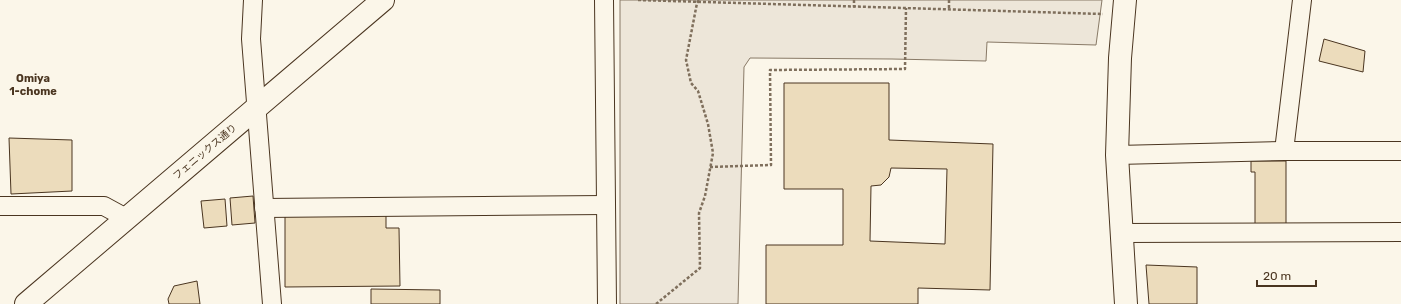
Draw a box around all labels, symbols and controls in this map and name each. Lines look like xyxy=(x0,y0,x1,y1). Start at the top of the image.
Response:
district label: Omiya 1-chome xyxy=(9,72,57,98)
street label: フェニックス通り xyxy=(171,122,239,182)
scale bar xyxy=(1257,262,1316,288)
text: 20 m xyxy=(1263,269,1291,283)

